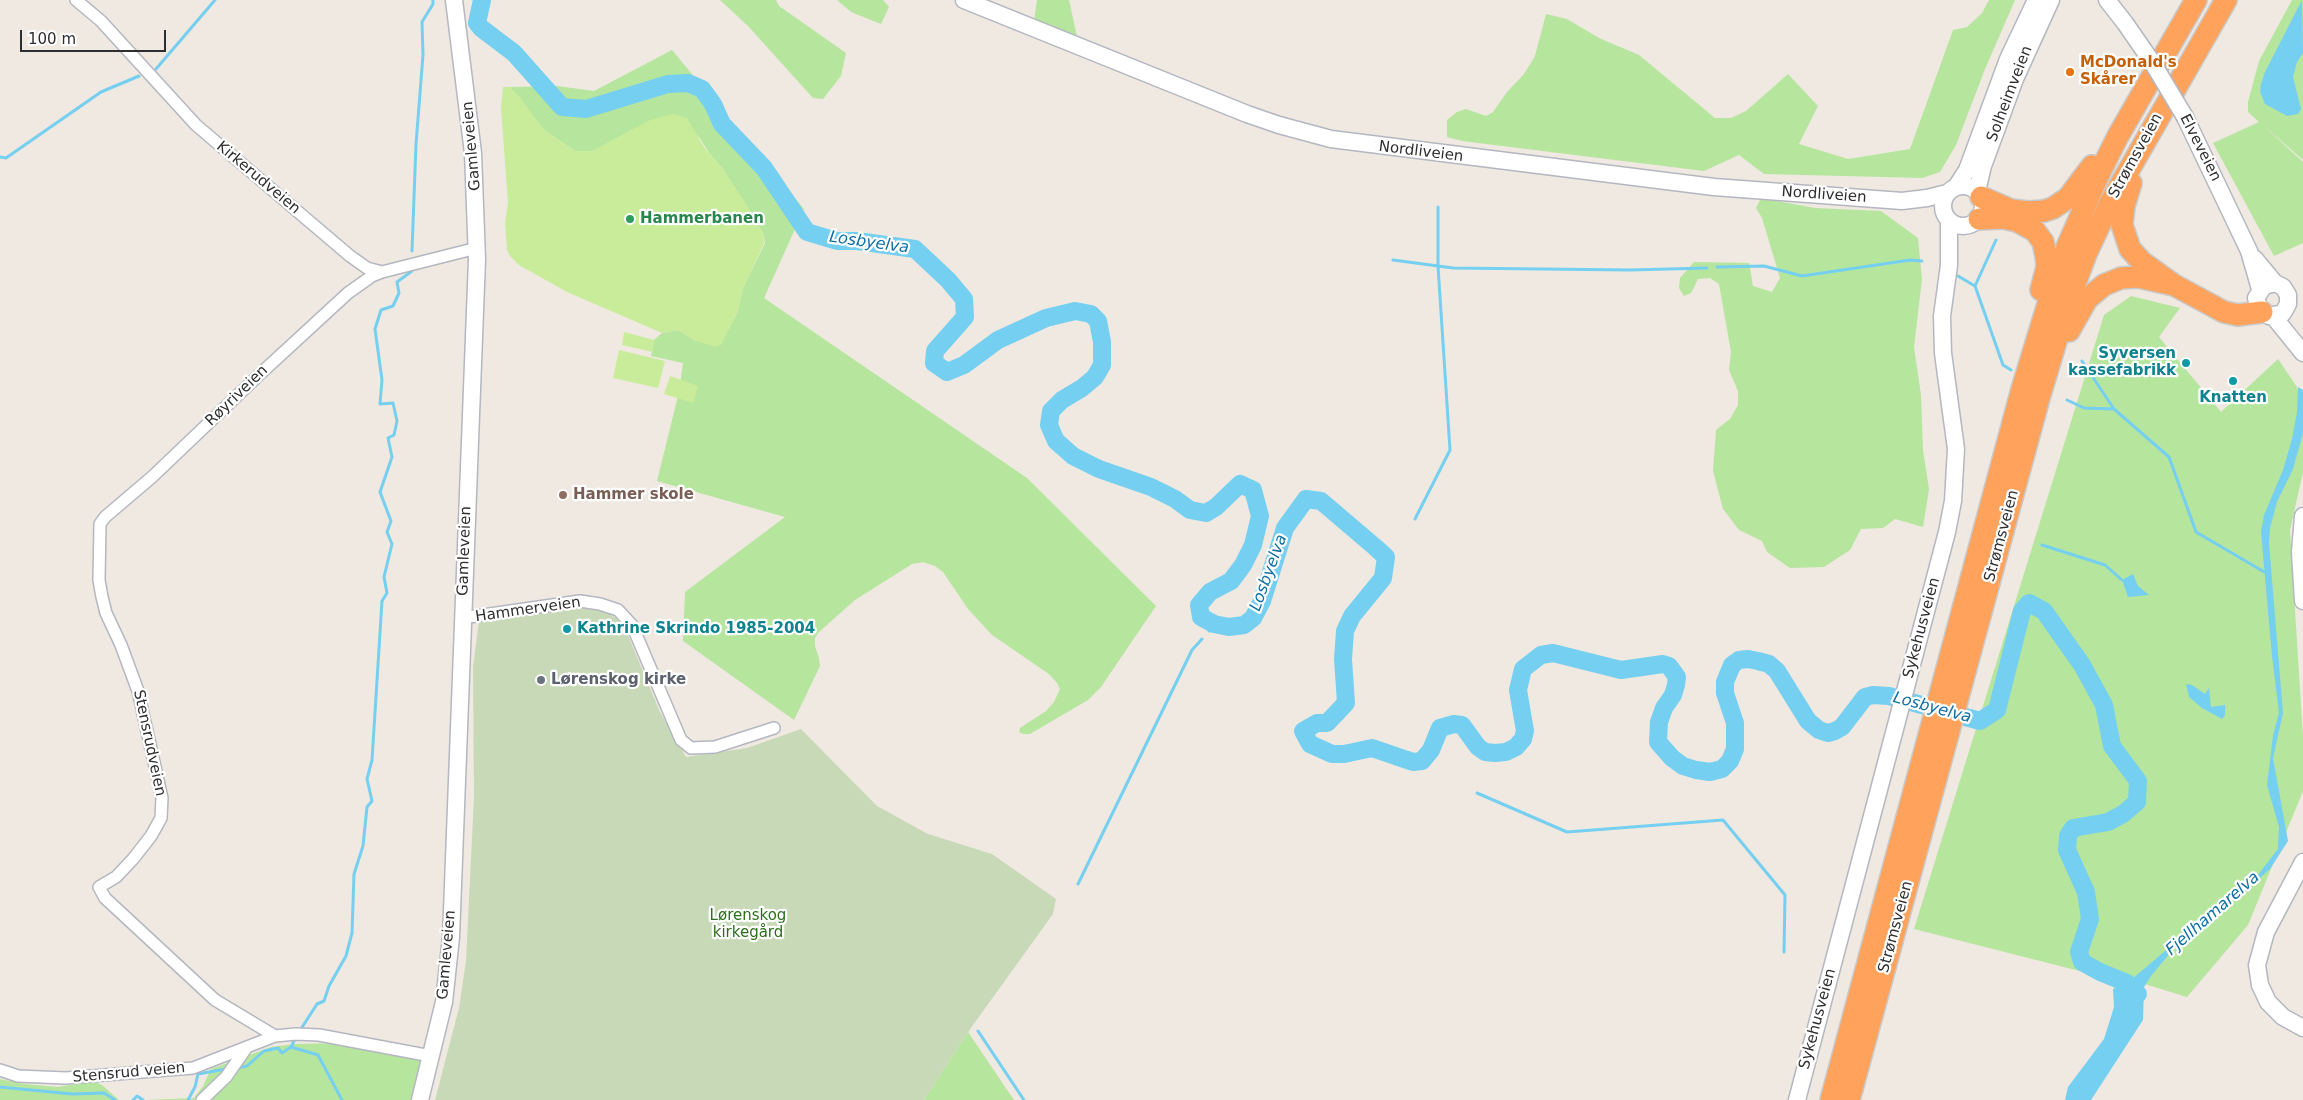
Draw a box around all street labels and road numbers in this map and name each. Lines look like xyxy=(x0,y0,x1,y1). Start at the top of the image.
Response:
street label: Solheimveien xyxy=(1983,43,2037,145)
street label: Gamleveien xyxy=(459,100,485,192)
street label: Strømsveien xyxy=(2105,110,2167,202)
street label: Elveveien xyxy=(2175,111,2225,185)
street label: Kirkerudveien xyxy=(212,138,304,218)
street label: Nordliveien xyxy=(1378,138,1464,166)
street label: Nordliveien xyxy=(1781,183,1867,207)
street label: Røyriveien xyxy=(202,362,272,430)
street label: Strømsveien xyxy=(1981,488,2023,584)
street label: Gamleveien xyxy=(454,506,476,596)
street label: Sykehusveien xyxy=(1900,576,1944,680)
street label: Hammerveien xyxy=(474,594,582,626)
street label: Stensrudveien xyxy=(129,688,169,798)
street label: Strømsveien xyxy=(1875,879,1917,975)
street label: Gamleveien xyxy=(434,909,460,1001)
street label: Sykehusveien xyxy=(1796,967,1840,1071)
street label: Stensrud veien xyxy=(72,1059,186,1087)

